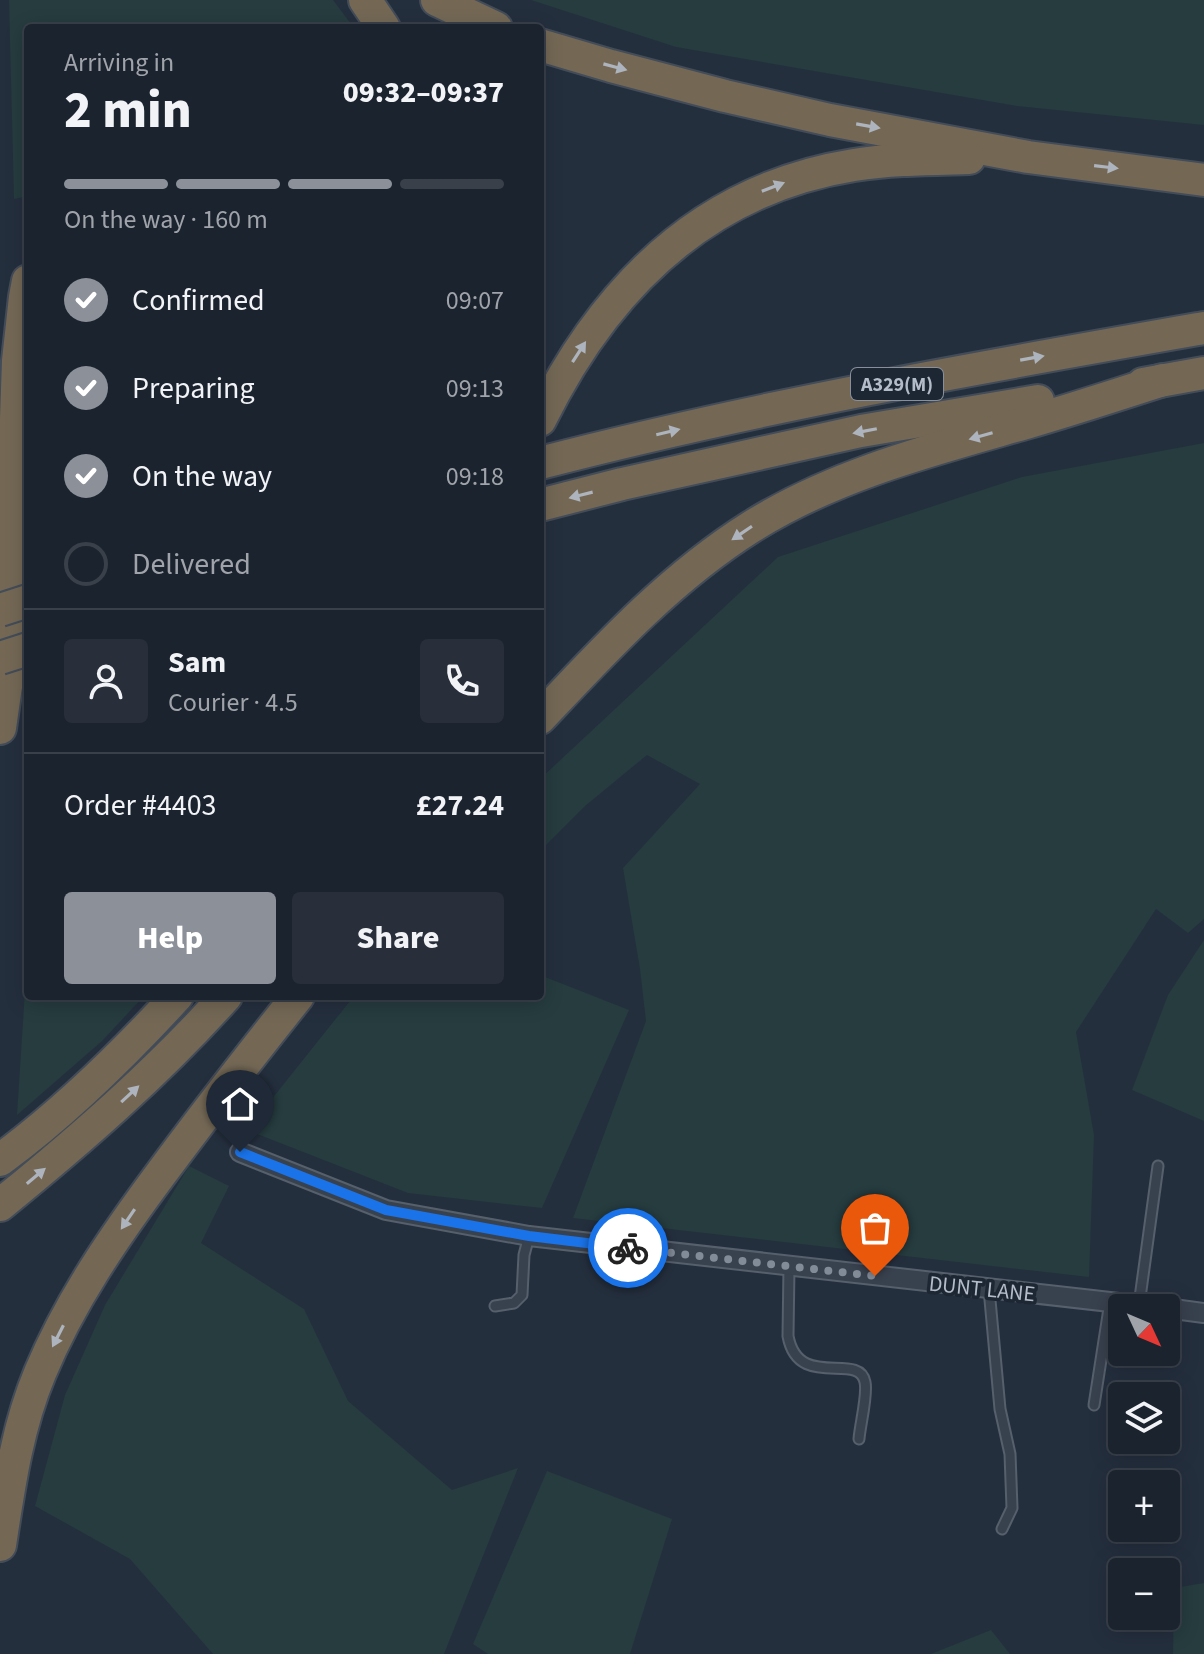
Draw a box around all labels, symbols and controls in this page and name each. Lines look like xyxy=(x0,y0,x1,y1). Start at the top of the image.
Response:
text: Arriving in xyxy=(64,44,174,81)
one-way arrow xyxy=(603,61,627,74)
text: 09:32–09:37 xyxy=(343,71,504,114)
text: 2 min xyxy=(64,74,192,148)
one-way arrow xyxy=(856,121,881,133)
one-way arrow xyxy=(1094,161,1119,174)
one-way arrow xyxy=(761,180,785,193)
text: On the way · 160 m xyxy=(64,201,268,238)
icon: check xyxy=(64,278,108,322)
text: Confirmed xyxy=(132,279,265,322)
text: 09:07 xyxy=(446,282,504,319)
one-way arrow xyxy=(571,341,585,363)
one-way arrow xyxy=(1020,351,1045,364)
icon: check xyxy=(64,366,108,410)
text: Preparing xyxy=(132,367,255,410)
road number: A329(M) xyxy=(851,368,943,400)
text: 09:13 xyxy=(446,370,504,407)
one-way arrow xyxy=(656,425,681,438)
one-way arrow xyxy=(853,425,878,437)
one-way arrow xyxy=(969,430,993,443)
icon: check xyxy=(64,454,108,498)
text: On the way xyxy=(132,455,272,498)
text: 09:18 xyxy=(446,458,504,495)
one-way arrow xyxy=(569,489,594,501)
one-way arrow xyxy=(731,525,752,540)
text: Delivered xyxy=(132,543,251,586)
button: person xyxy=(64,639,148,723)
button: phone xyxy=(420,639,504,723)
text: Sam xyxy=(168,641,226,684)
text: Courier · 4.5 xyxy=(168,684,298,721)
text: Order #4403 xyxy=(64,784,217,827)
text: £27.24 xyxy=(416,784,504,827)
button: Help xyxy=(64,892,276,984)
button: Share xyxy=(292,892,504,984)
pin xyxy=(206,1070,274,1152)
icon: home xyxy=(218,1082,262,1126)
one-way arrow xyxy=(121,1085,140,1103)
one-way arrow xyxy=(26,1168,46,1184)
pin xyxy=(841,1194,909,1276)
icon: bag xyxy=(853,1206,897,1250)
one-way arrow xyxy=(121,1208,136,1230)
courier xyxy=(588,1208,668,1288)
icon: bike xyxy=(606,1226,650,1270)
street label: DUNT LANE xyxy=(927,1268,1037,1310)
north arrow xyxy=(1108,1294,1180,1366)
map controls xyxy=(1108,1294,1180,1630)
one-way arrow xyxy=(51,1324,64,1347)
button: layers xyxy=(1108,1382,1180,1454)
button: + xyxy=(1108,1470,1180,1542)
button: − xyxy=(1108,1558,1180,1630)

